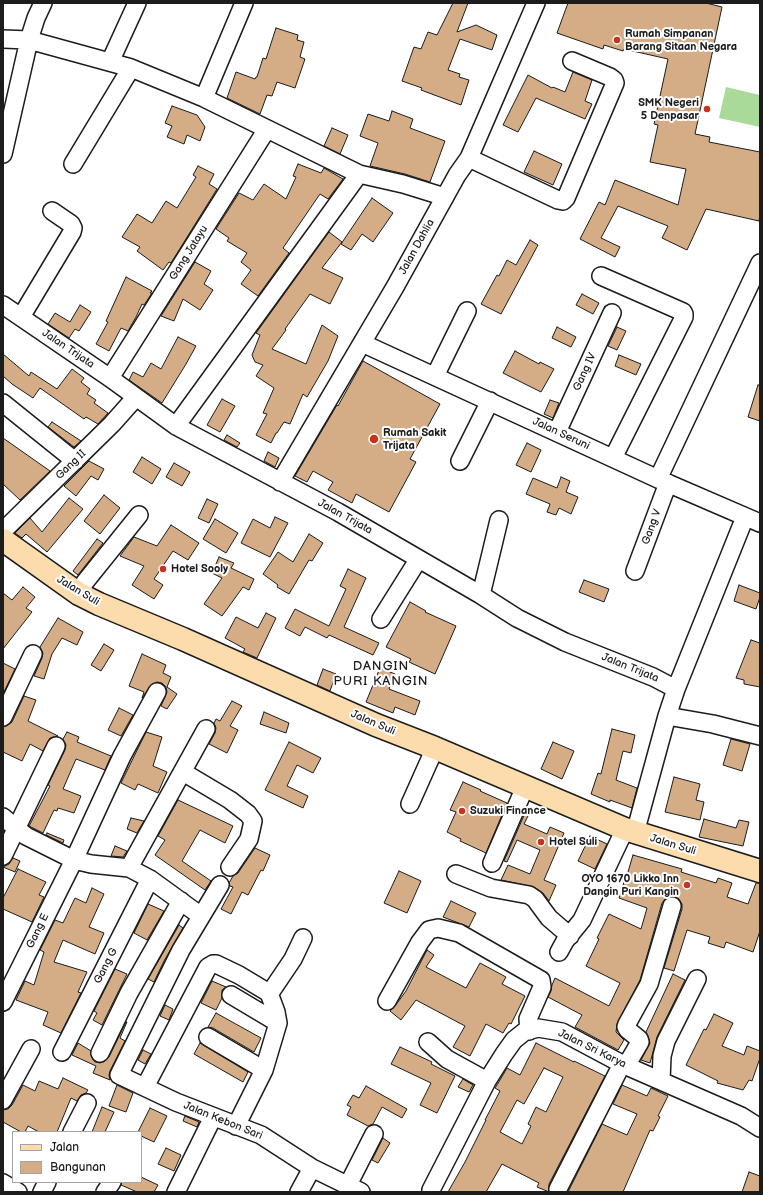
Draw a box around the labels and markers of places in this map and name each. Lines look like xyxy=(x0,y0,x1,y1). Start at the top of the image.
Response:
place label: Rumah Simpanan Barang Sitaan Negara xyxy=(625,27,737,53)
marker: Rumah Simpanan Barang Sitaan Negara xyxy=(612,35,622,45)
place label: SMK Negeri 5 Denpasar xyxy=(638,96,699,122)
marker: SMK Negeri 5 Denpasar xyxy=(702,104,712,114)
place label: Rumah Sakit Trijata xyxy=(383,426,447,452)
marker: Rumah Sakit Trijata xyxy=(368,433,380,445)
place label: Hotel Sooly xyxy=(171,562,228,576)
marker: Hotel Sooly xyxy=(158,564,168,574)
place label: Suzuki Finance xyxy=(470,804,546,818)
marker: Suzuki Finance xyxy=(457,806,467,816)
place label: Hotel Suli xyxy=(549,835,597,849)
marker: Hotel Suli xyxy=(536,837,546,847)
place label: OYO 1670 Likko Inn Dangin Puri Kangin xyxy=(581,872,679,898)
marker: OYO 1670 Likko Inn Dangin Puri Kangin xyxy=(682,880,692,890)

